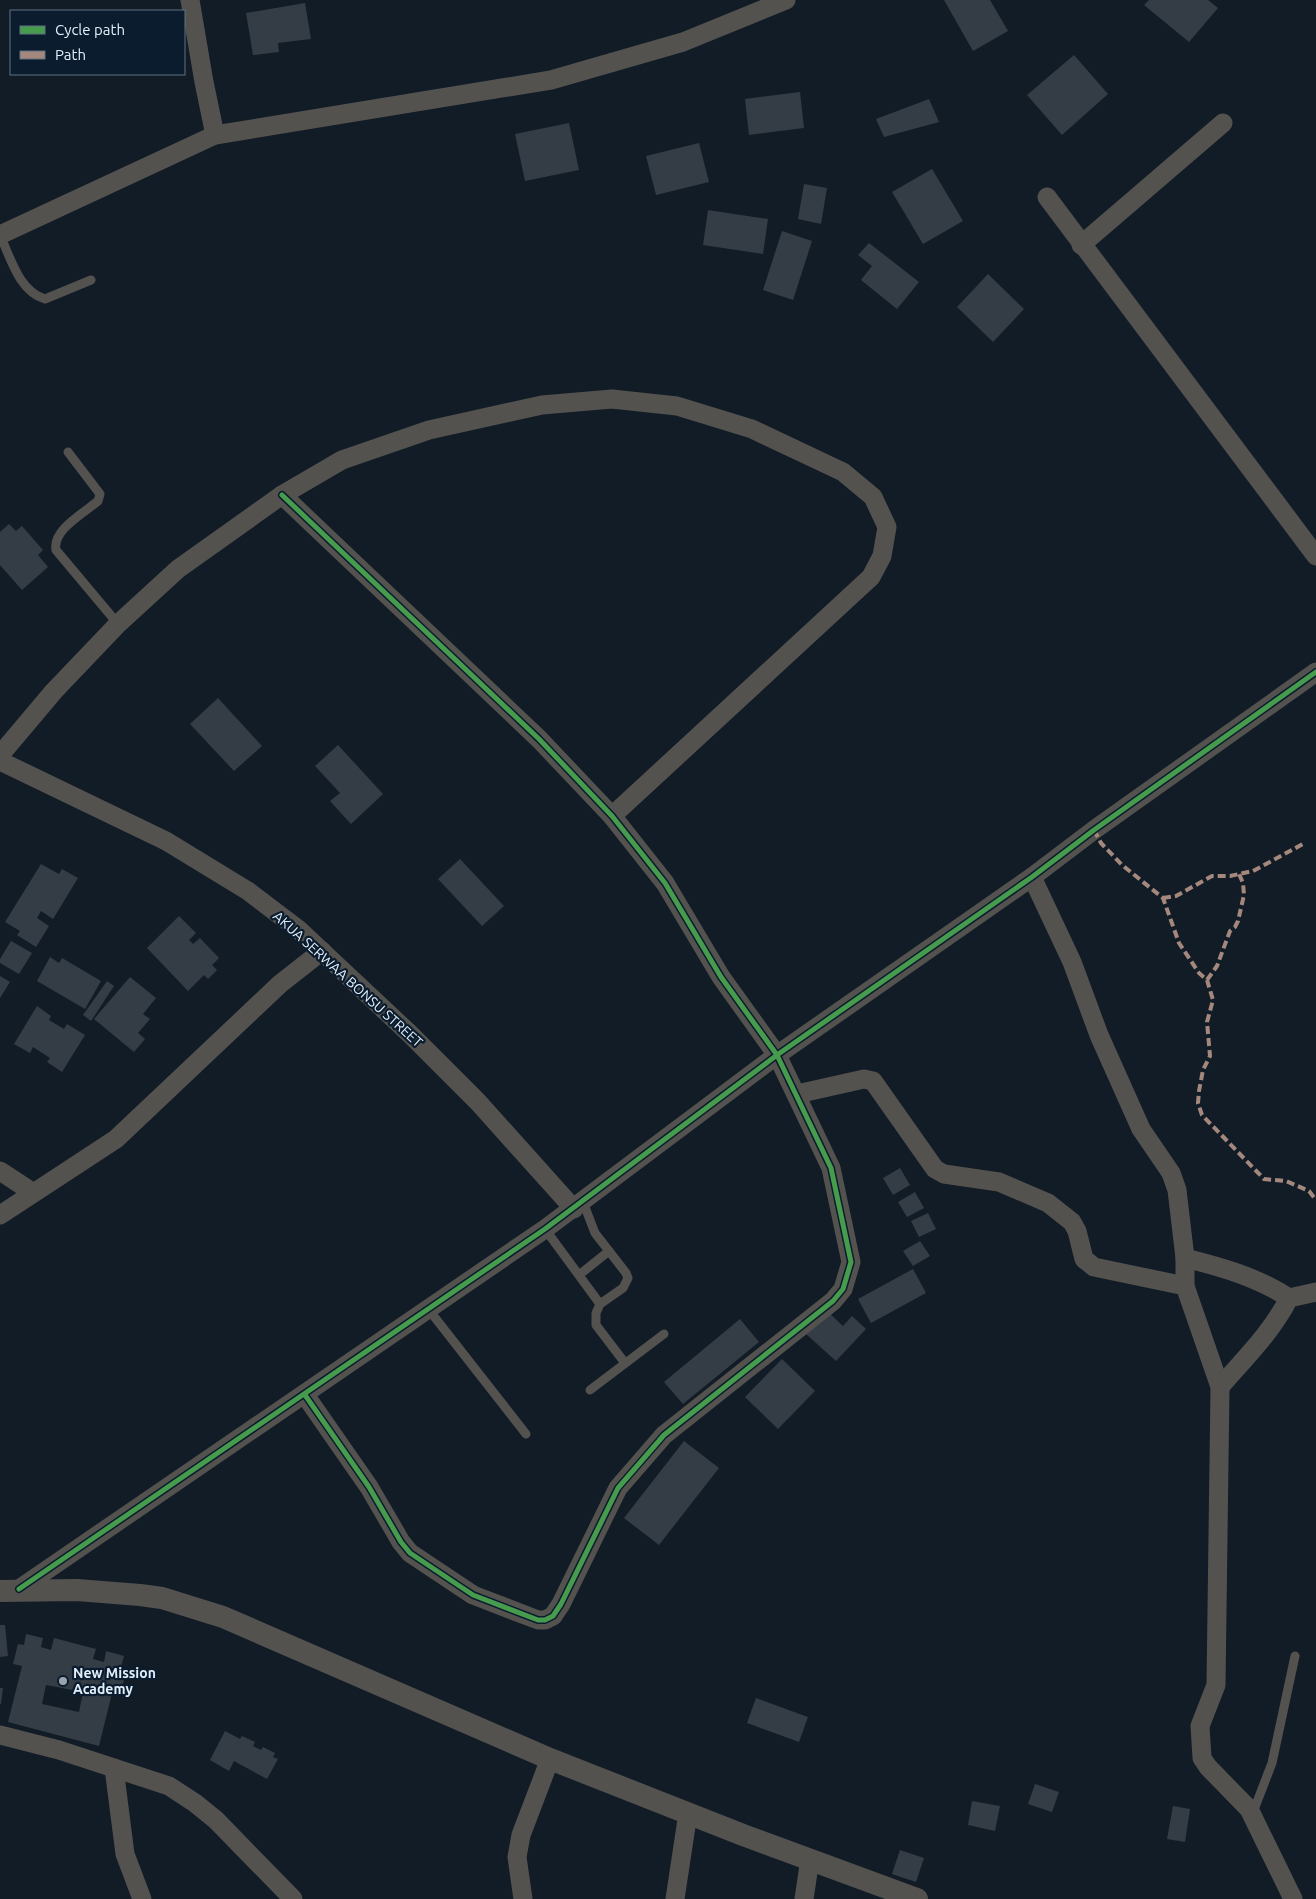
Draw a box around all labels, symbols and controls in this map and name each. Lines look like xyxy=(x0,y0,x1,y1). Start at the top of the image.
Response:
legend xyxy=(10,10,185,75)
text: Cycle path xyxy=(55,21,125,38)
text: Path xyxy=(55,46,86,63)
street label: AKUA SERWAA BONSU STREET xyxy=(270,908,426,1050)
place label: New Mission Academy xyxy=(73,1665,156,1697)
marker: New Mission Academy xyxy=(57,1675,69,1687)

